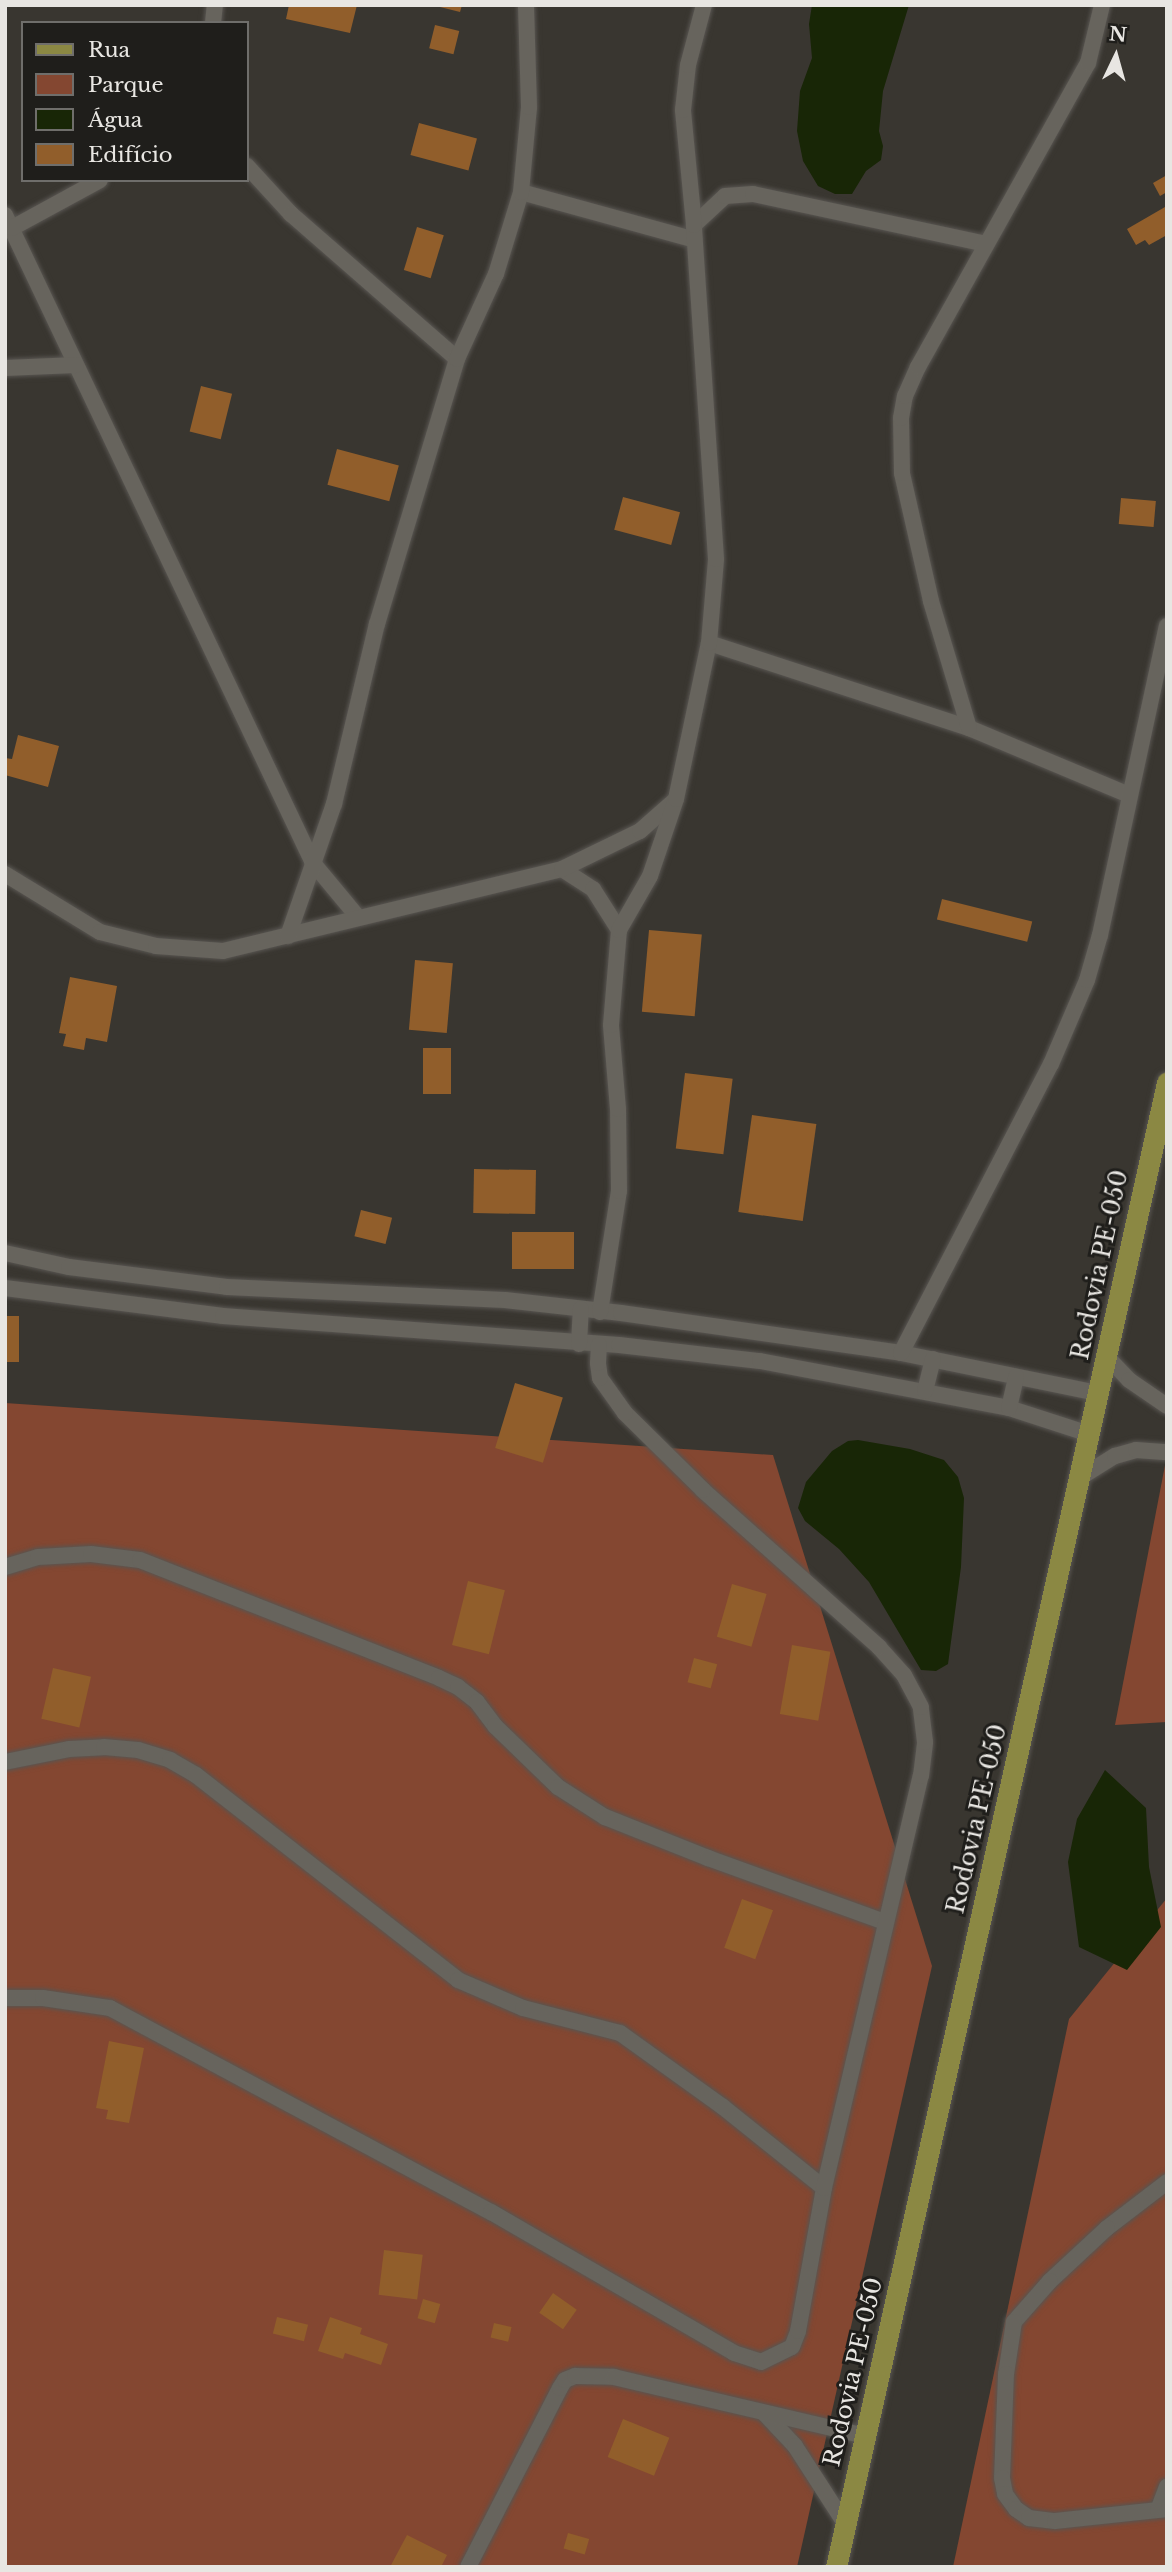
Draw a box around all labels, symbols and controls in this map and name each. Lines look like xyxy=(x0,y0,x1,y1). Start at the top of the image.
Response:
legend xyxy=(21,21,248,182)
north arrow xyxy=(1081,21,1151,91)
text: N xyxy=(1108,22,1128,47)
text: Rua xyxy=(88,37,130,63)
text: Parque xyxy=(88,72,163,98)
text: Água xyxy=(88,107,143,133)
text: Edifício xyxy=(88,142,173,168)
street label: Rodovia PE-050 xyxy=(1066,1168,1134,1362)
street label: Rodovia PE-050 xyxy=(942,1722,1012,1916)
street label: Rodovia PE-050 xyxy=(818,2275,888,2469)

